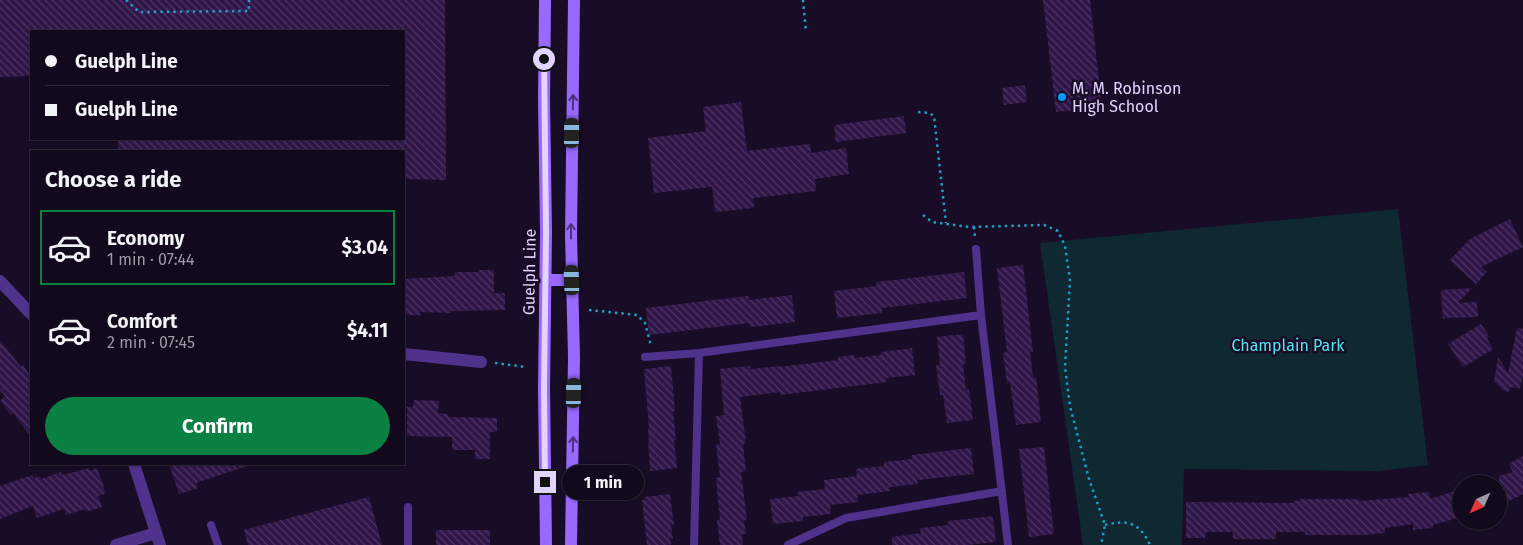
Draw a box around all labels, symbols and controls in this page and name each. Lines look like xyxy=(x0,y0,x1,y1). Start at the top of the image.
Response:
route start xyxy=(533,48,555,70)
text: Guelph Line xyxy=(75,50,178,73)
place label: M. M. Robinson High School xyxy=(1072,79,1181,116)
marker: M. M. Robinson High School xyxy=(1056,91,1068,103)
one-way arrow xyxy=(568,94,578,110)
text: Guelph Line xyxy=(75,98,178,121)
car xyxy=(564,118,579,148)
text: Choose a ride xyxy=(45,166,181,193)
one-way arrow xyxy=(566,223,576,240)
icon: car xyxy=(47,225,92,270)
text: Economy xyxy=(107,227,184,250)
street label: Guelph Line xyxy=(519,229,540,315)
text: $3.04 xyxy=(342,236,388,259)
text: 1 min · 07:44 xyxy=(107,250,195,269)
car xyxy=(563,265,580,295)
icon: car xyxy=(47,308,92,353)
text: Comfort xyxy=(107,310,177,333)
text: $4.11 xyxy=(347,319,388,342)
text: 2 min · 07:45 xyxy=(107,333,195,352)
park label: Champlain Park xyxy=(1231,336,1345,355)
car xyxy=(566,378,581,408)
button: Confirm xyxy=(45,397,390,455)
one-way arrow xyxy=(568,436,578,452)
callout: 1 min xyxy=(562,464,645,500)
route end xyxy=(534,471,556,493)
text: 1 min xyxy=(584,473,622,492)
north arrow xyxy=(1452,475,1508,530)
map controls xyxy=(1452,475,1507,530)

